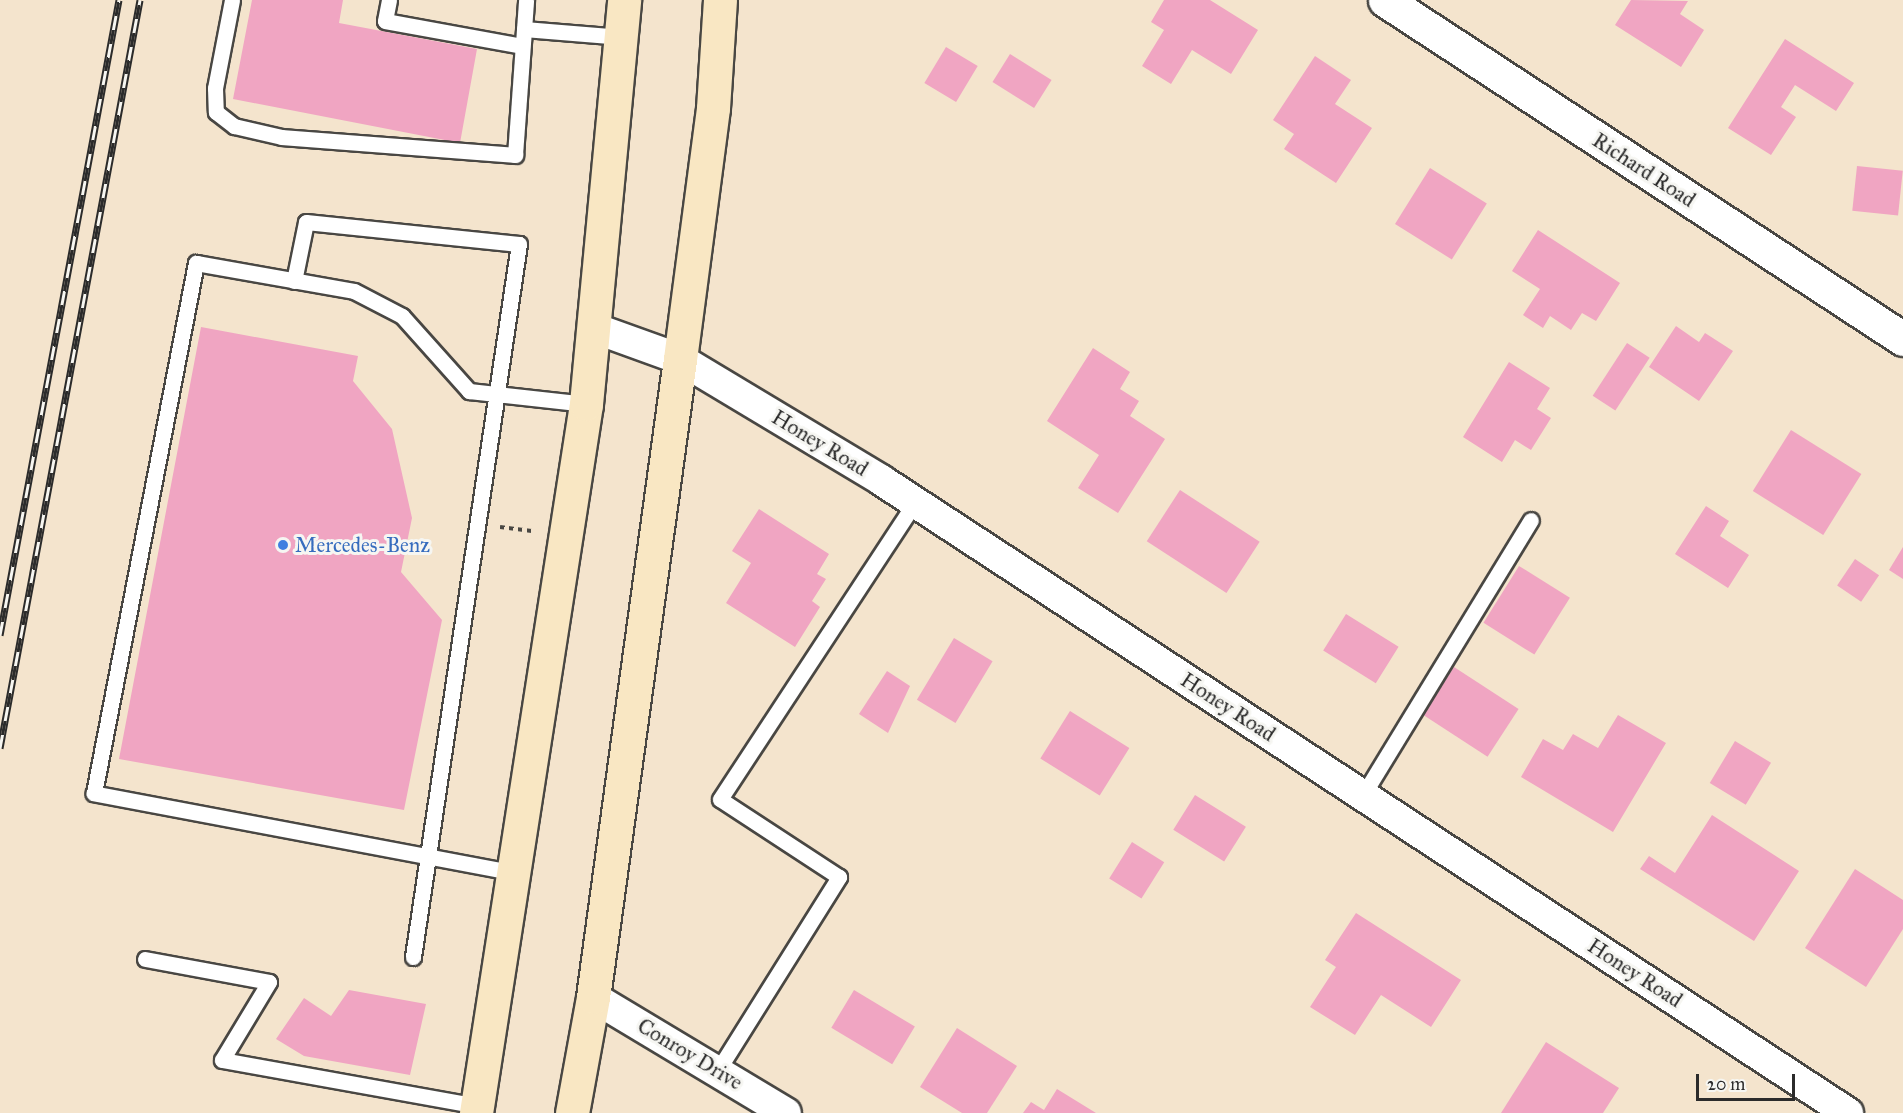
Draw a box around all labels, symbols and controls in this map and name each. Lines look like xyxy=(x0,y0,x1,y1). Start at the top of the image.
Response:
street label: Richard Road xyxy=(1588,127,1700,213)
street label: Honey Road xyxy=(767,404,873,482)
place label: Mercedes-Benz xyxy=(295,532,430,558)
marker: Mercedes-Benz xyxy=(276,538,290,552)
street label: Honey Road xyxy=(1176,667,1280,747)
street label: Honey Road xyxy=(1583,933,1687,1013)
street label: Conroy Drive xyxy=(633,1013,747,1095)
scale bar xyxy=(1699,1062,1798,1100)
text: 20 m xyxy=(1707,1073,1745,1095)

